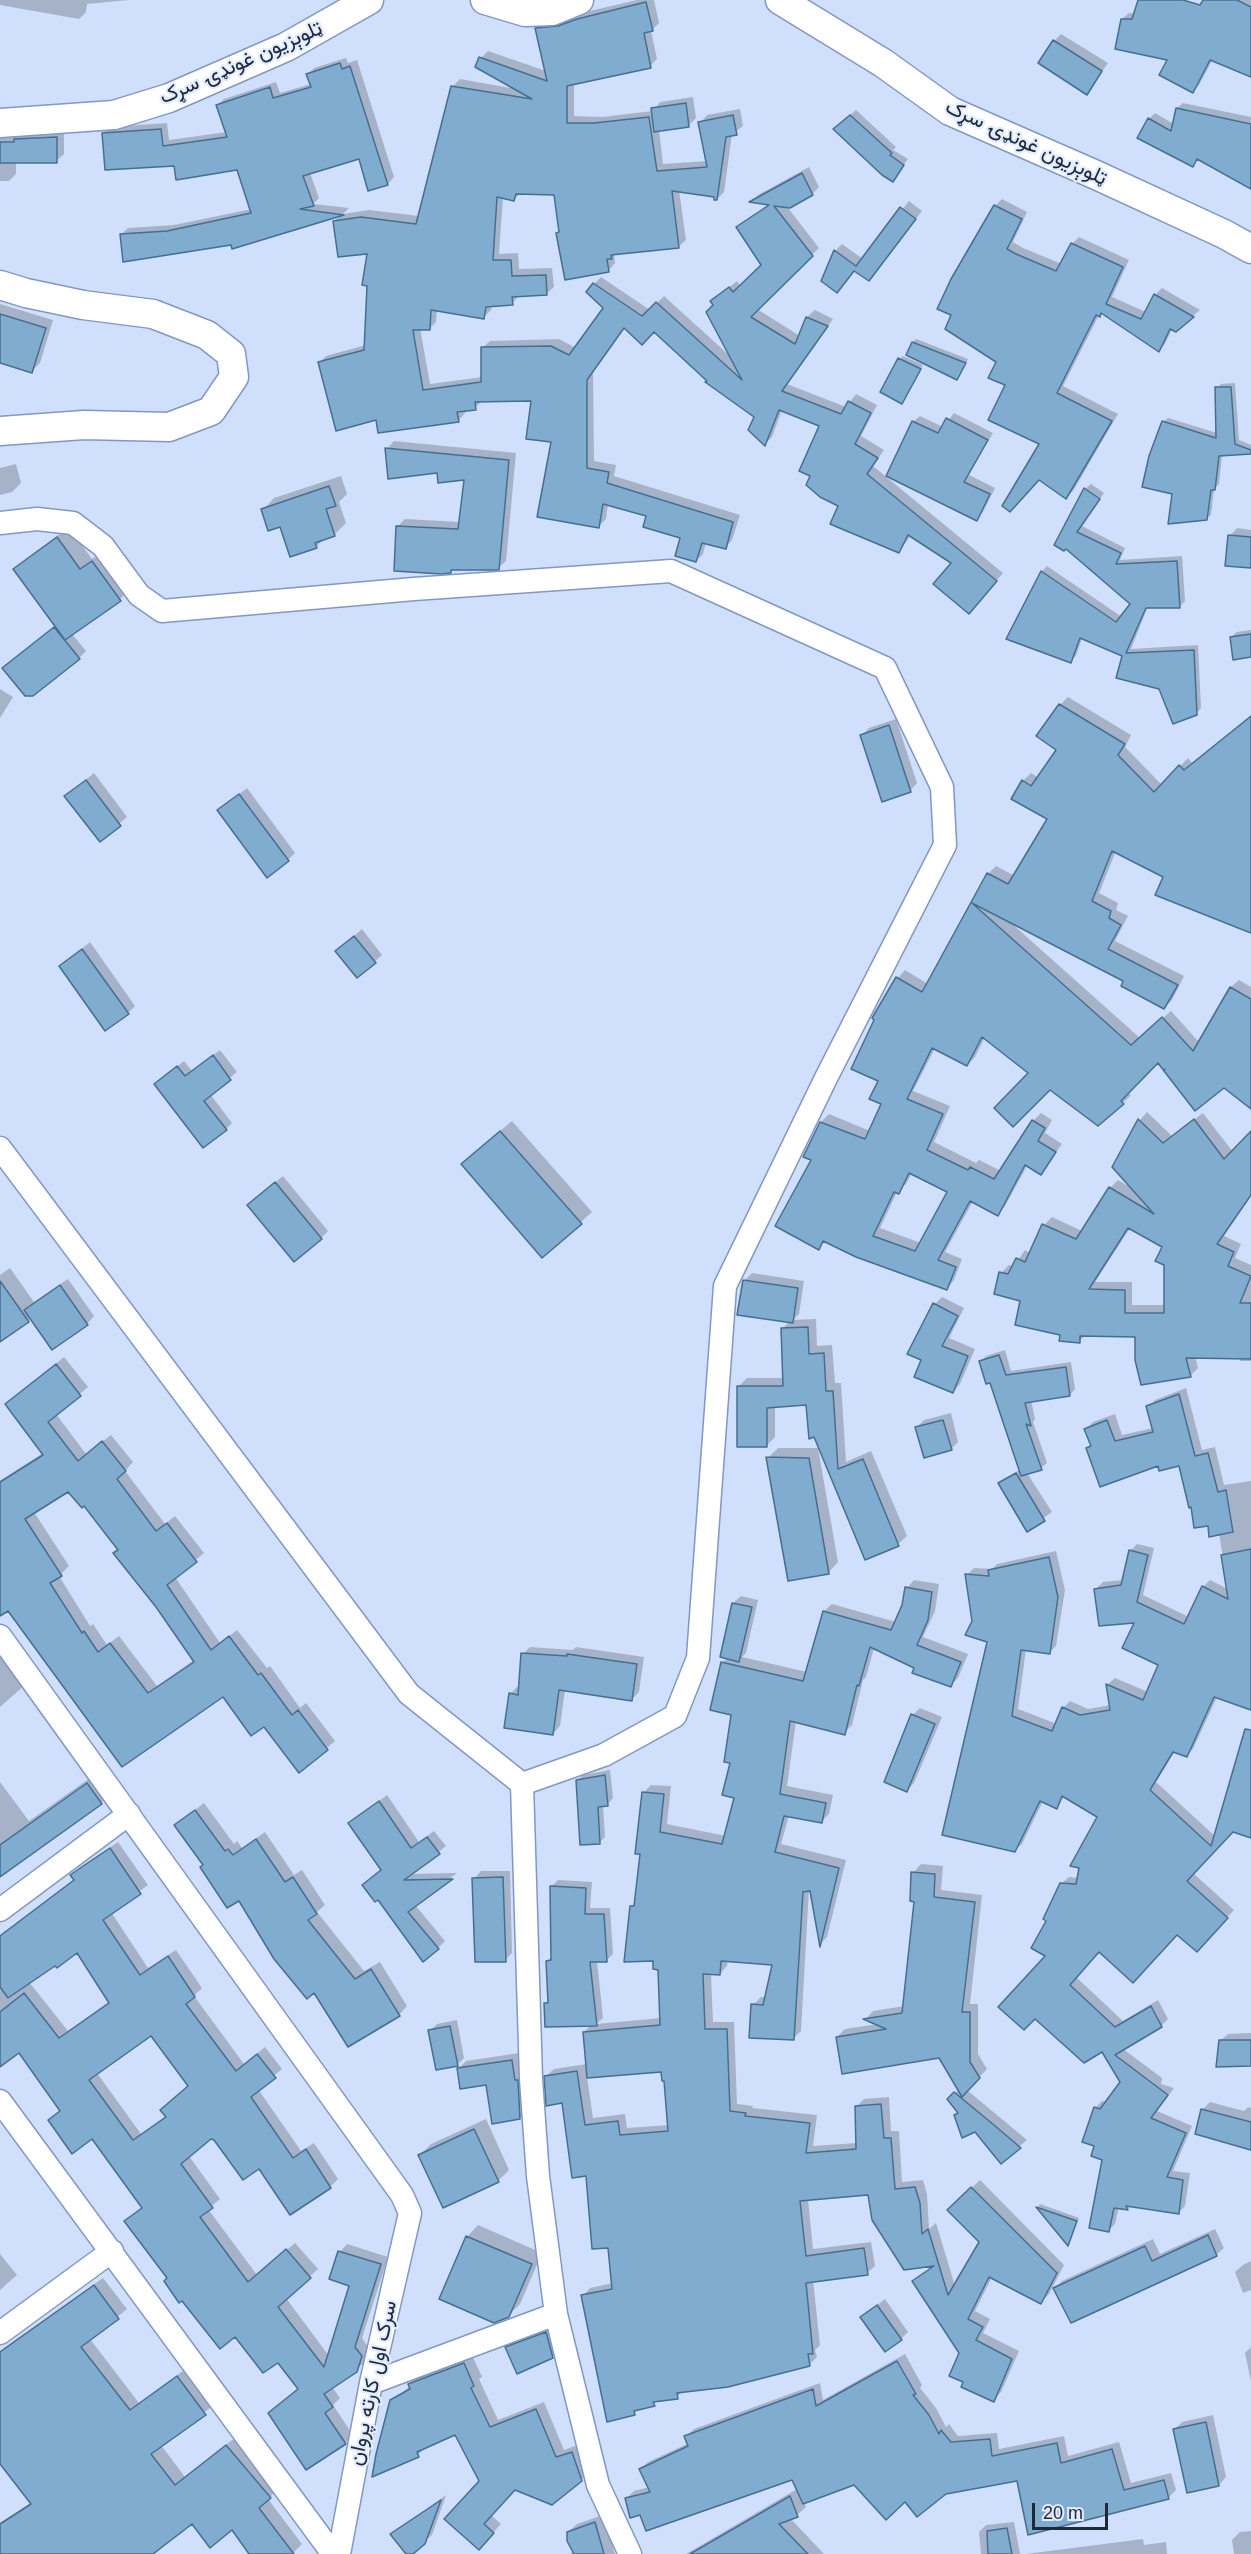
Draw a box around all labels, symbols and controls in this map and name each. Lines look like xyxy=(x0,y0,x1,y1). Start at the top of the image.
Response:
street label: ټلوېزيون غونډۍ سړک xyxy=(156,16,326,110)
street label: ټلوېزيون غونډۍ سړک xyxy=(941,94,1111,192)
street label: سرک اول کارته پروان xyxy=(343,2298,403,2468)
scale bar xyxy=(1035,2491,1112,2529)
text: 20 m xyxy=(1043,2503,1083,2523)

